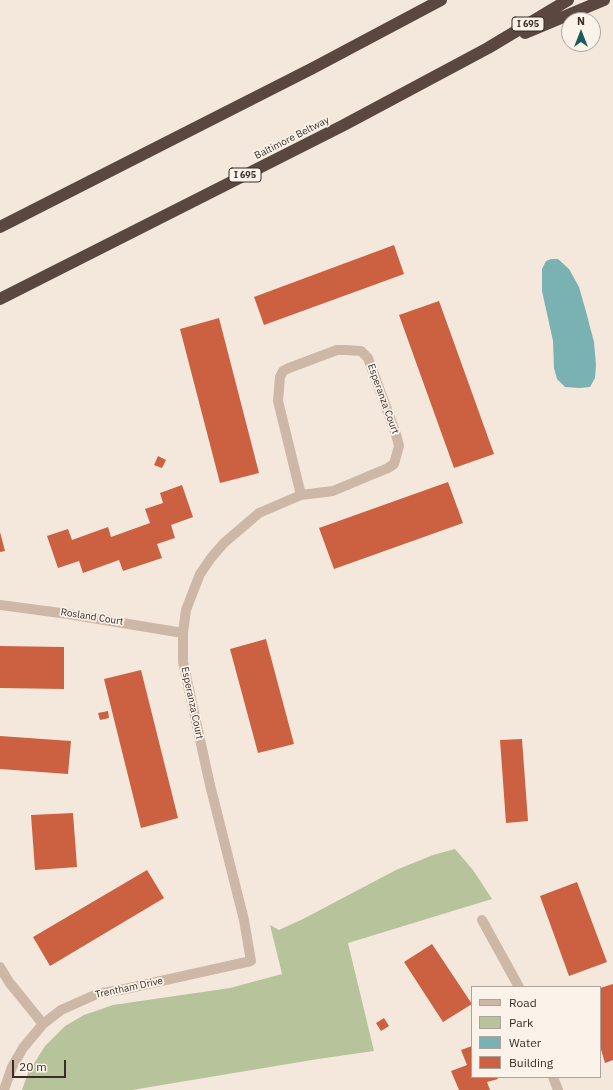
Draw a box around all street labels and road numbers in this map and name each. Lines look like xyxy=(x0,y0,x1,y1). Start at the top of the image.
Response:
road number: I 695 xyxy=(512,17,544,31)
street label: Baltimore Beltway xyxy=(253,114,331,162)
road number: I 695 xyxy=(229,168,261,182)
street label: Esperanza Court xyxy=(365,362,401,436)
street label: Rosland Court xyxy=(60,606,124,628)
street label: Esperanza Court xyxy=(178,666,206,740)
street label: Trentham Drive xyxy=(94,975,164,1001)

